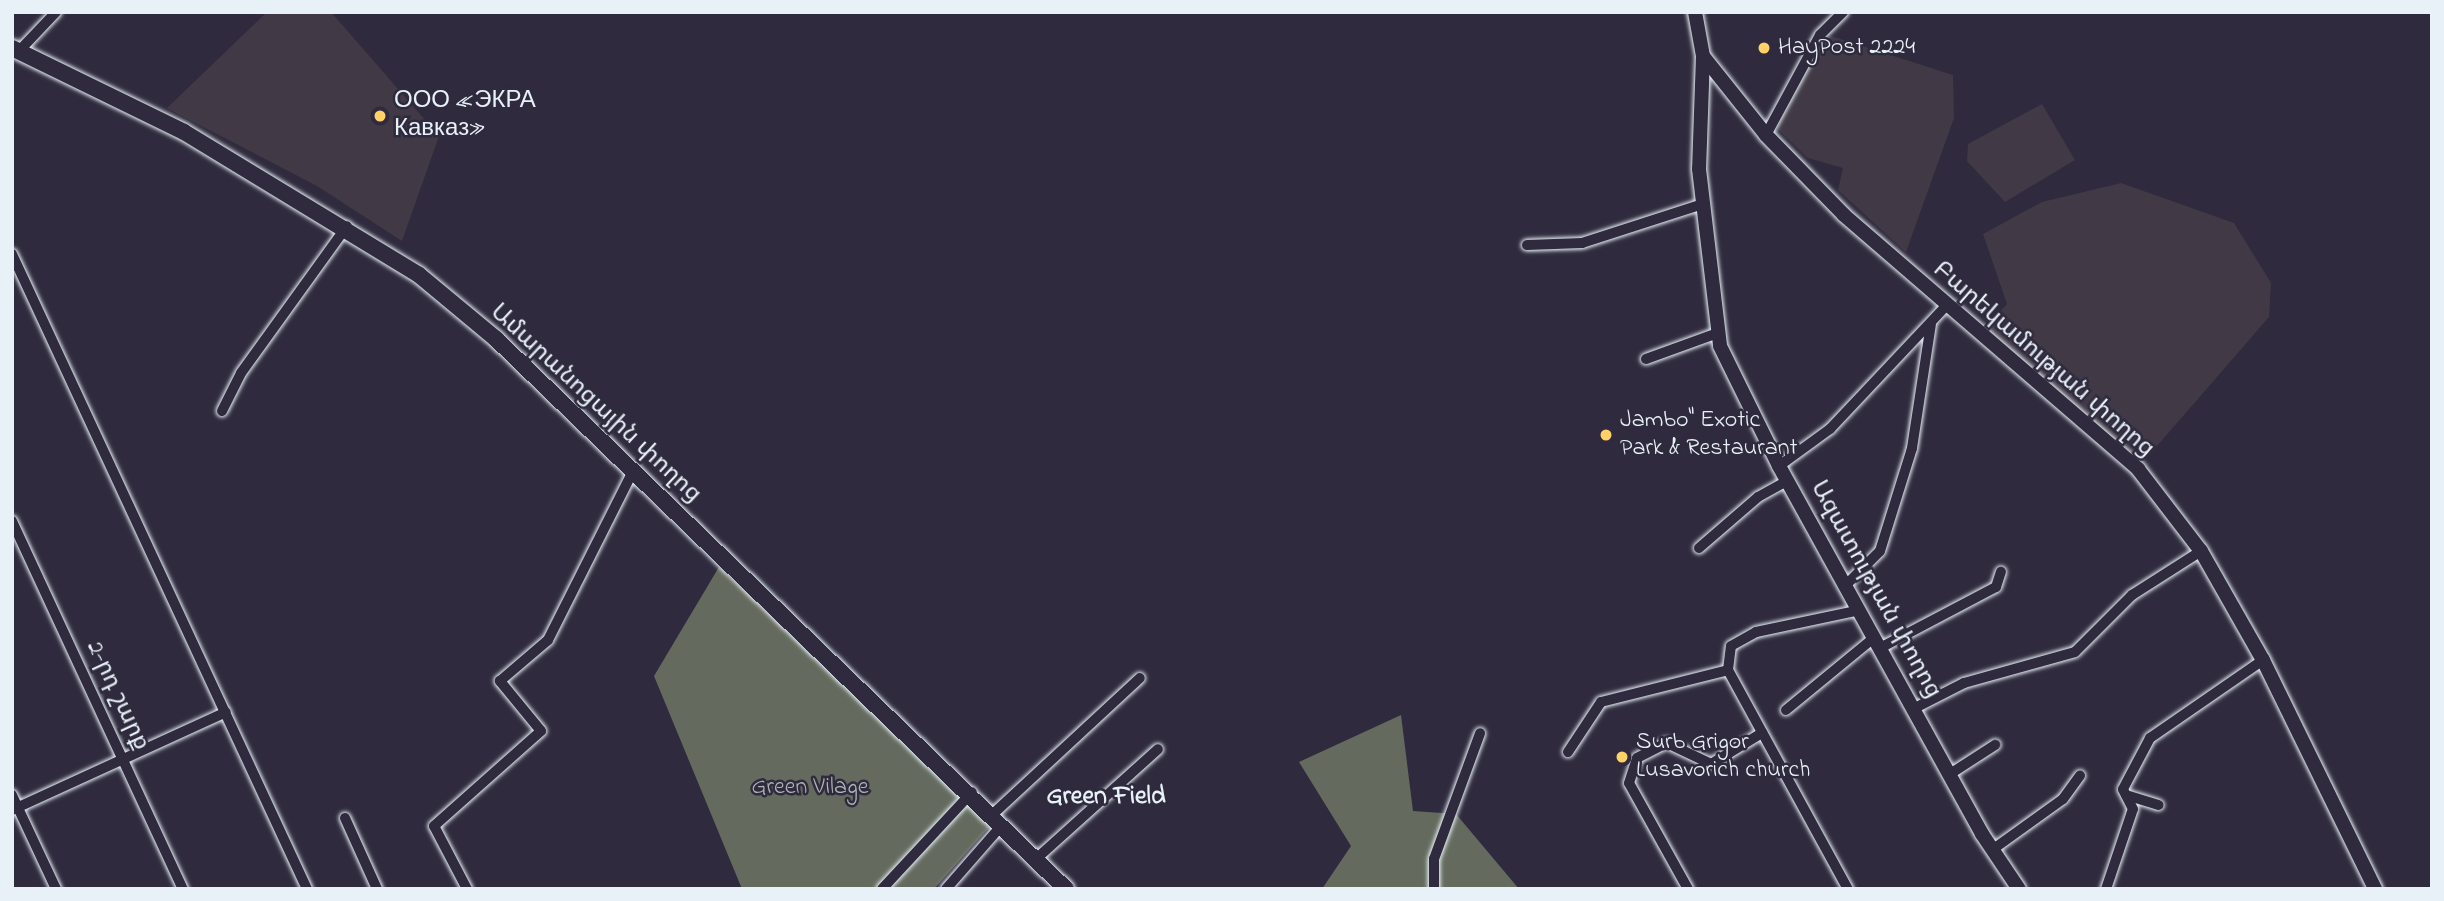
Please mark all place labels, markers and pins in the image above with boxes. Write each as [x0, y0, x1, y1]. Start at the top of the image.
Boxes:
place label: HayPost 2224 [1778, 34, 1915, 62]
marker: HayPost 2224 [1756, 40, 1772, 56]
place label: ООО «ЭКРА Кавказ» [394, 88, 536, 144]
marker: ООО «ЭКРА Кавказ» [372, 108, 388, 124]
place label: Jambo" Exotic Park & Restaurant [1620, 407, 1798, 463]
marker: Jambo" Exotic Park & Restaurant [1598, 427, 1614, 443]
place label: Surb Grigor Lusavorich church [1636, 729, 1810, 785]
marker: Surb Grigor Lusavorich church [1614, 749, 1630, 765]

